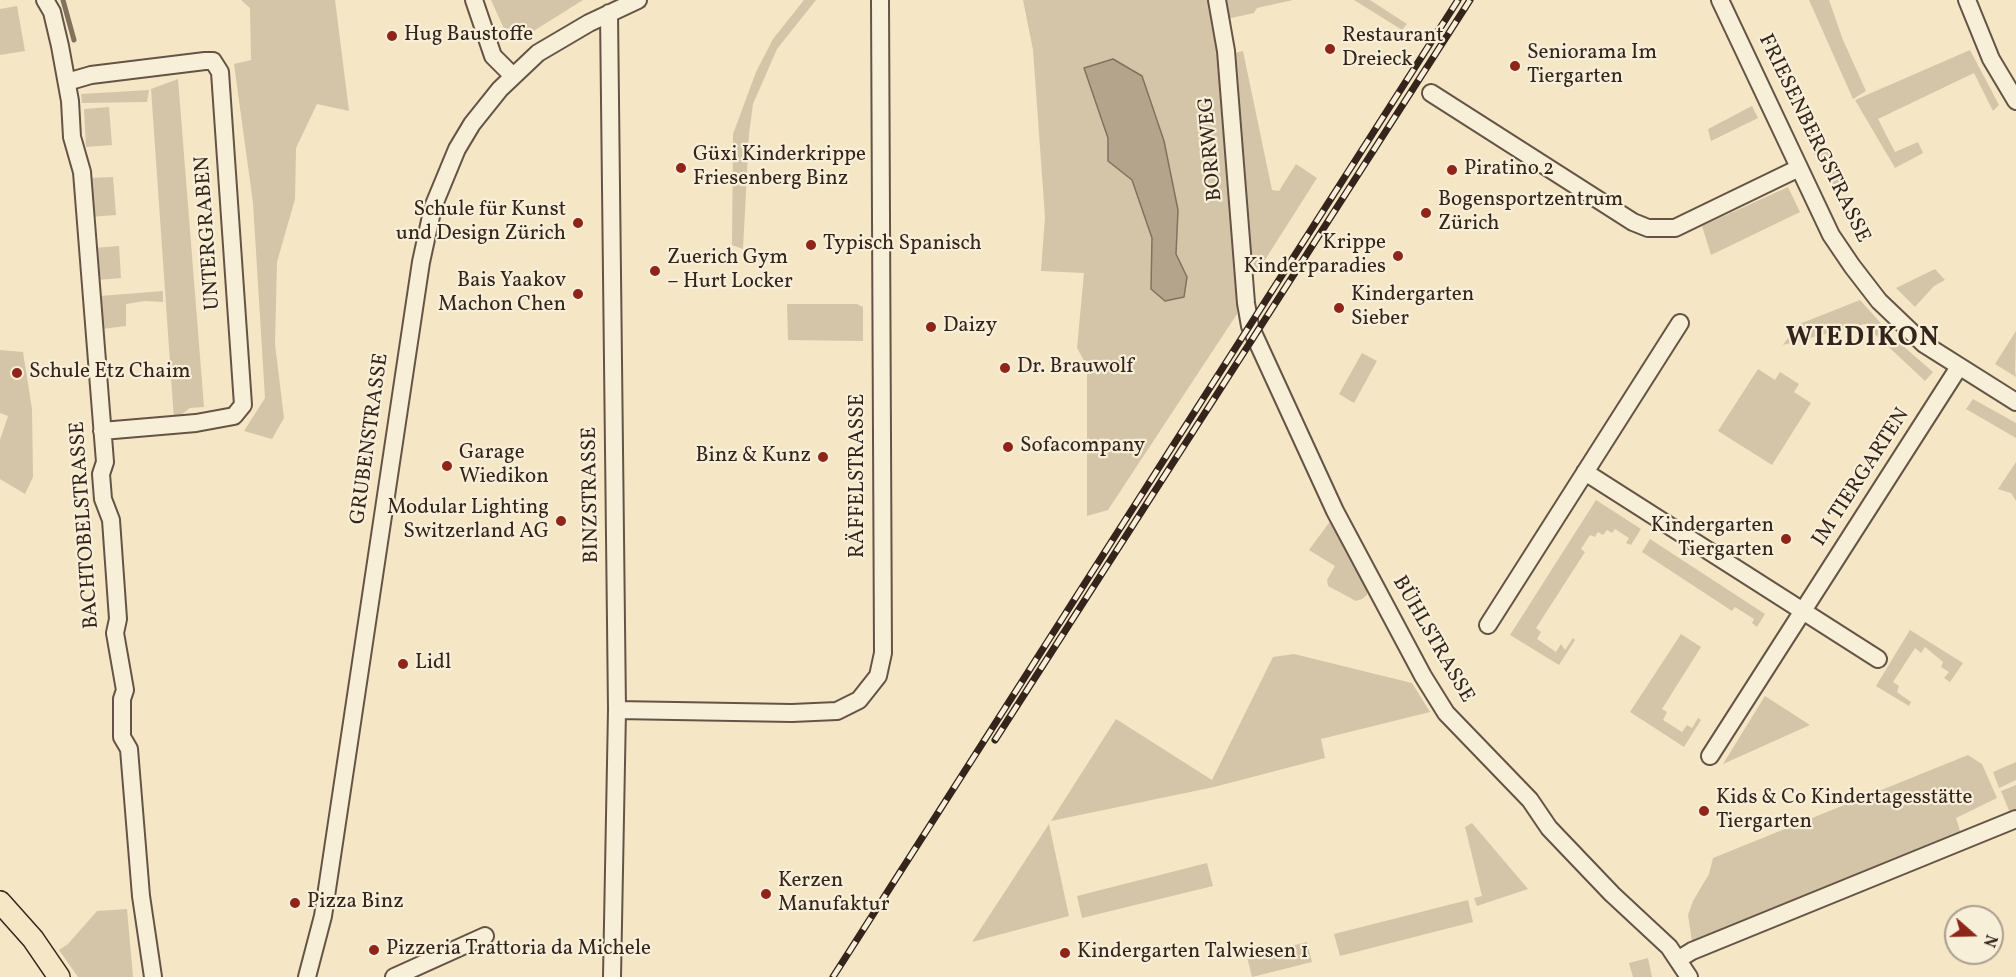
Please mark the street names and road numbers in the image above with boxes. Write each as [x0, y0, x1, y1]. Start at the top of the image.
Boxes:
street label: FRIESENBERGSTRASSE [1752, 31, 1874, 247]
street label: BORRWEG [1195, 96, 1229, 202]
street label: UNTERGRABEN [191, 155, 227, 311]
street label: GRUBENSTRASSE [347, 352, 395, 526]
street label: RÄFFELSTRASSE [846, 394, 872, 558]
street label: IM TIERGARTEN [1808, 404, 1916, 552]
street label: BACHTOBELSTRASSE [66, 420, 106, 630]
street label: BINZSTRASSE [578, 426, 606, 564]
street label: BÜHLSTRASSE [1386, 572, 1478, 708]

